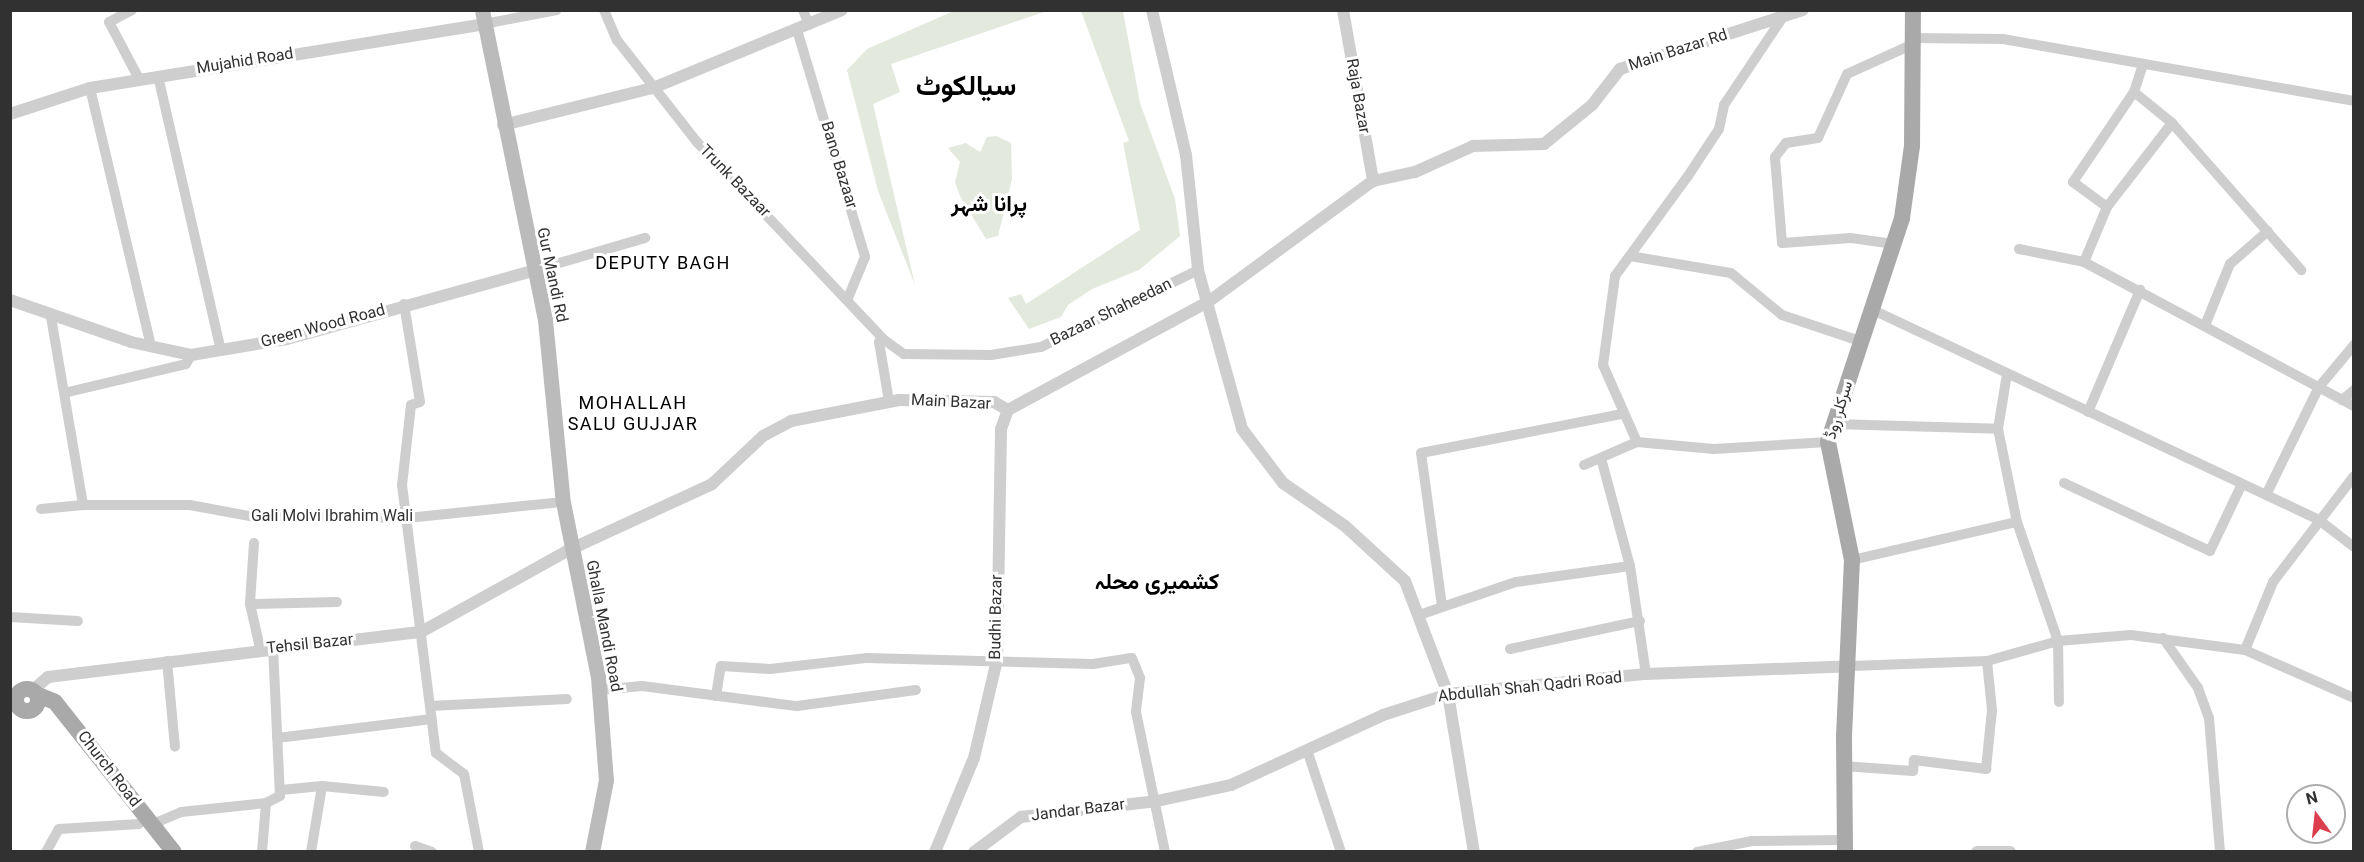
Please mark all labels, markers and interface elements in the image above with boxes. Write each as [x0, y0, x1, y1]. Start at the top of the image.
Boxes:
street label: Main Bazar Rd [1626, 25, 1730, 75]
street label: Mujahid Road [195, 44, 295, 78]
street label: Raja Bazar [1342, 57, 1374, 135]
district label: سیالکوٹ [916, 69, 1016, 103]
street label: Bano Bazaar [817, 119, 861, 211]
street label: Trunk Bazaar [696, 141, 774, 221]
district label: پرانا شہر [951, 191, 1027, 217]
street label: Gur Mandi Rd [533, 226, 571, 324]
district label: DEPUTY BAGH [595, 252, 731, 274]
street label: Bazaar Shaheedan [1047, 274, 1175, 350]
street label: Green Wood Road [259, 300, 387, 352]
street label: سرکلر روڈ [1821, 379, 1857, 441]
street label: Main Bazar [911, 390, 991, 414]
district label: MOHALLAH SALU GUJJAR [568, 393, 698, 436]
street label: Gali Molvi Ibrahim Wali [251, 506, 413, 526]
street label: Ghalla Mandi Road [582, 558, 626, 694]
district label: کشمیری محلہ [1095, 569, 1219, 595]
street label: Budhi Bazar [986, 574, 1006, 660]
street label: Tehsil Bazar [266, 630, 354, 658]
street label: Abdullah Shah Qadri Road [1437, 668, 1623, 706]
street label: Church Road [73, 727, 145, 811]
north arrow [2286, 784, 2346, 844]
text: N [2304, 787, 2320, 809]
street label: Jandar Bazar [1030, 795, 1126, 825]

